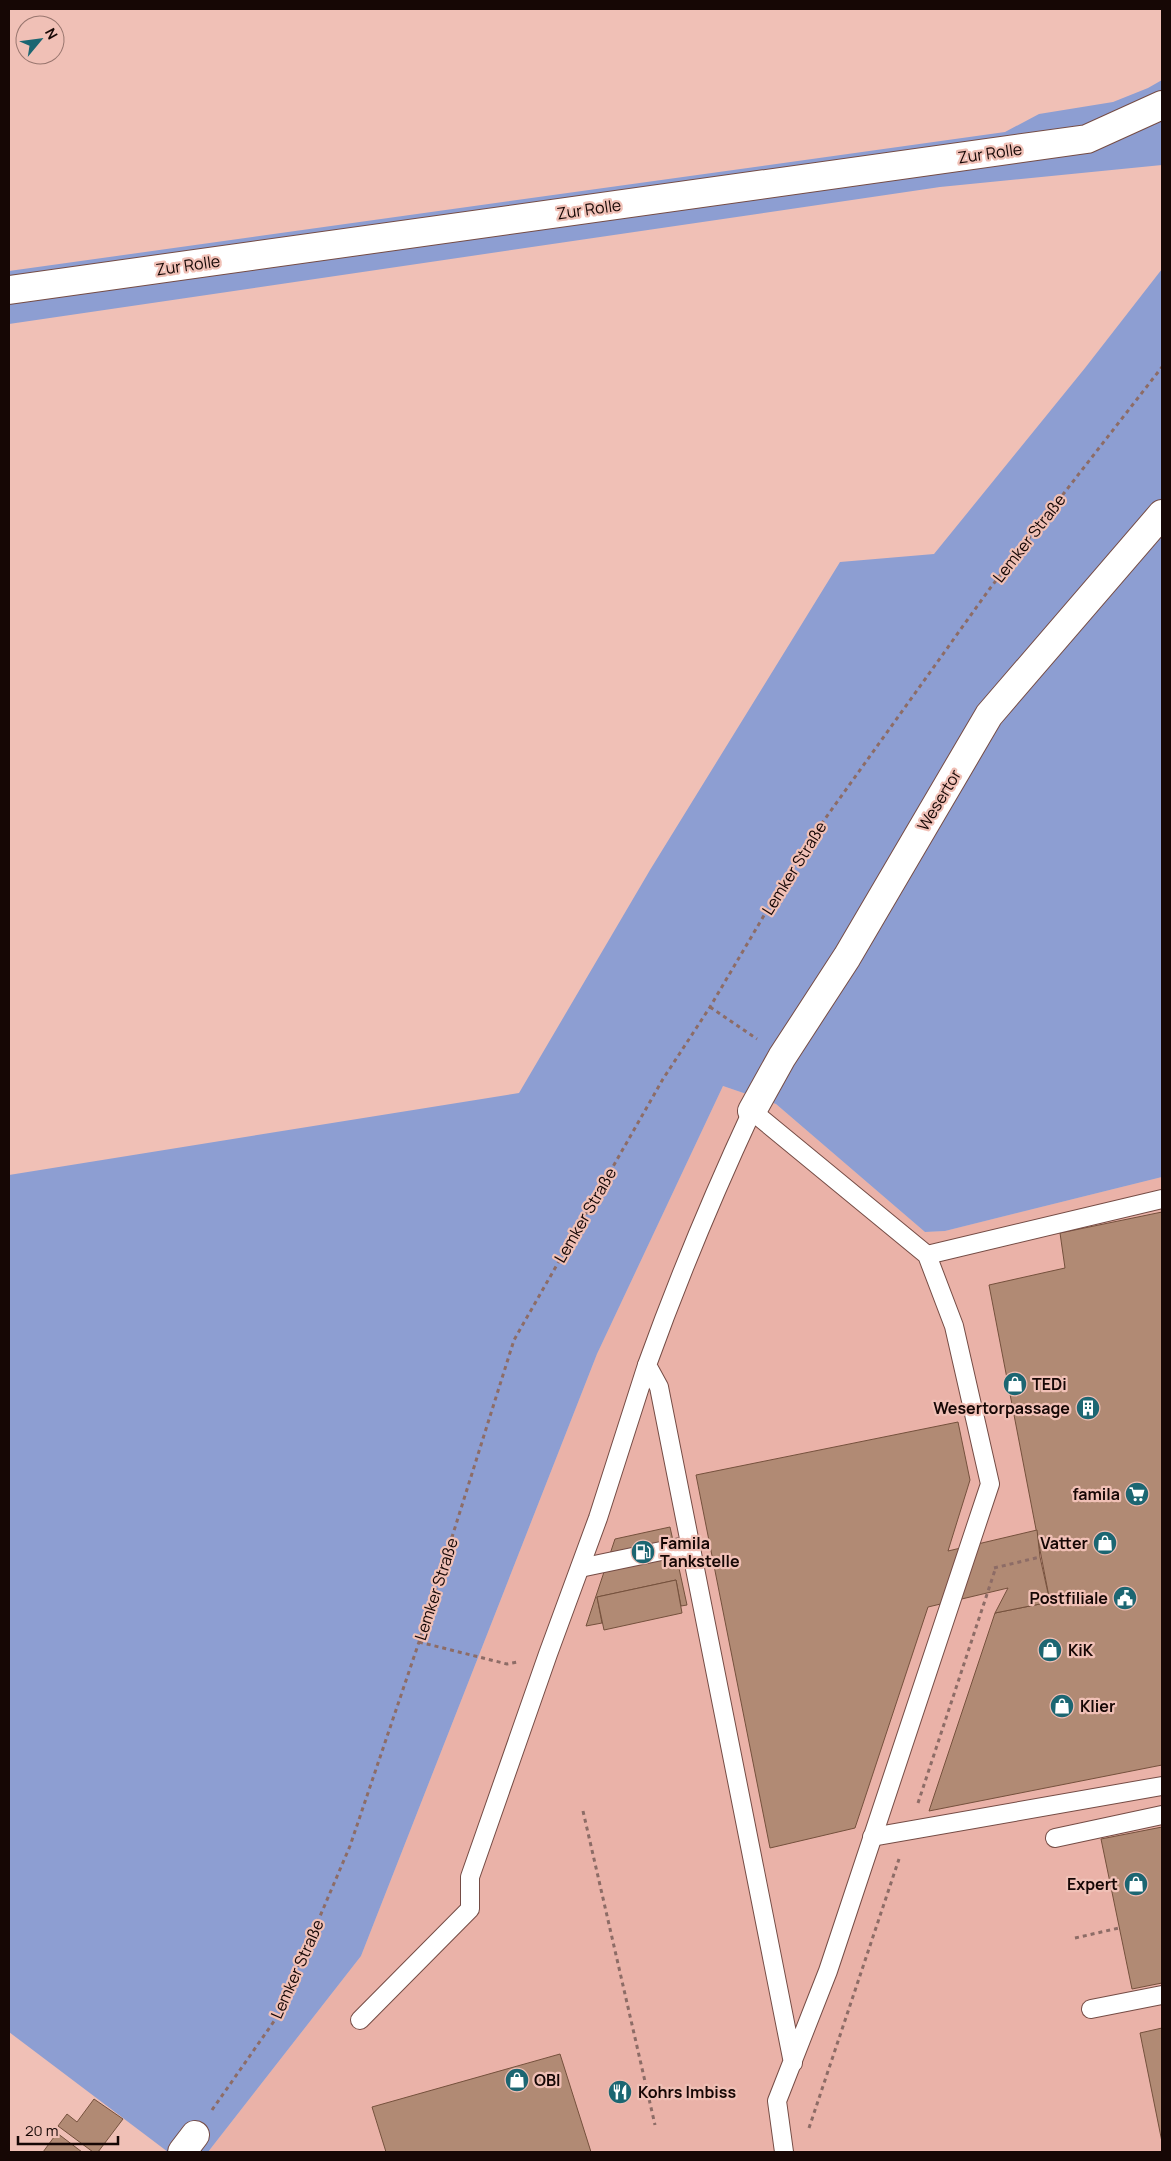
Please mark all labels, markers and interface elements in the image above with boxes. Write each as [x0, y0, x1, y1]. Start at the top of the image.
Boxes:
north arrow [15, 15, 65, 65]
text: N [41, 24, 63, 42]
street label: Zur Rolle [956, 138, 1024, 168]
street label: Zur Rolle [555, 194, 623, 224]
street label: Zur Rolle [154, 250, 222, 280]
street label: Lemker Straße [988, 489, 1070, 587]
street label: Wesertor [912, 765, 966, 835]
street label: Lemker Straße [756, 817, 832, 919]
street label: Lemker Straße [549, 1163, 621, 1267]
shop icon: TEDi [1002, 1371, 1028, 1397]
place label: TEDi [1032, 1373, 1067, 1395]
building icon: Wesertorpassage [1075, 1395, 1101, 1421]
place label: Wesertorpassage [933, 1397, 1070, 1419]
supermarket icon: famila [1124, 1481, 1150, 1507]
place label: famila [1072, 1483, 1120, 1505]
shop icon: Vatter [1092, 1530, 1118, 1556]
place label: Famila Tankstelle [660, 1532, 740, 1572]
place label: Vatter [1040, 1532, 1088, 1554]
street label: Lemker Straße [409, 1535, 463, 1643]
fuel station icon: Famila Tankstelle [630, 1539, 656, 1565]
public building icon: Postfiliale [1112, 1585, 1138, 1611]
place label: Postfiliale [1030, 1587, 1108, 1609]
shop icon: KiK [1037, 1637, 1063, 1663]
place label: KiK [1068, 1639, 1094, 1661]
shop icon: Klier [1049, 1693, 1075, 1719]
place label: Klier [1080, 1695, 1115, 1717]
shop icon: Expert [1123, 1871, 1149, 1897]
place label: Expert [1067, 1873, 1118, 1895]
street label: Lemker Straße [265, 1916, 329, 2022]
shop icon: OBI [504, 2067, 530, 2093]
place label: OBI [534, 2069, 561, 2091]
restaurant icon: Kohrs Imbiss [607, 2079, 633, 2105]
place label: Kohrs Imbiss [638, 2081, 736, 2103]
scale bar [18, 2114, 118, 2146]
text: 20 m [25, 2120, 58, 2141]

